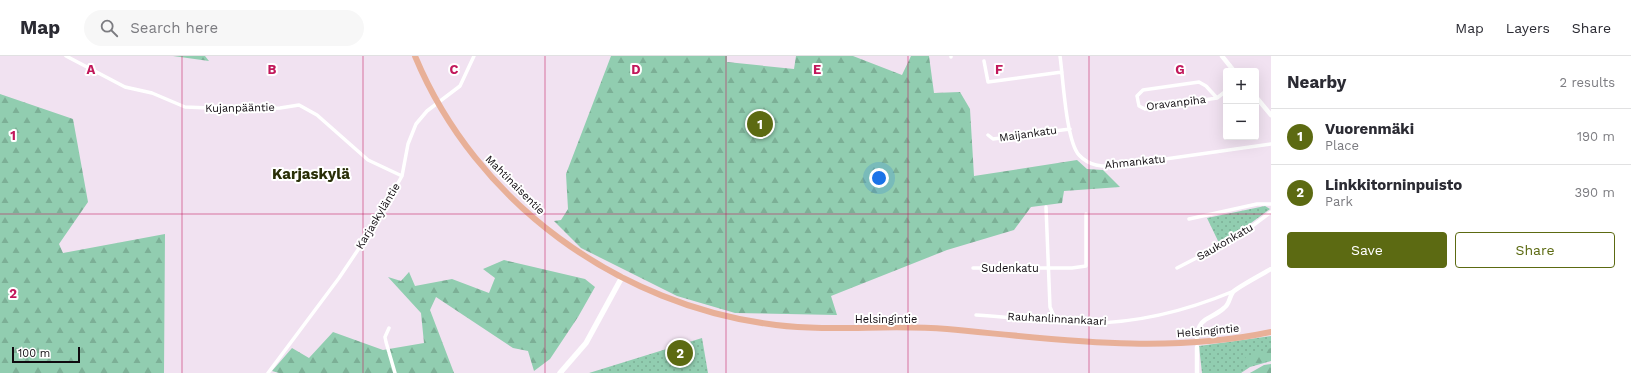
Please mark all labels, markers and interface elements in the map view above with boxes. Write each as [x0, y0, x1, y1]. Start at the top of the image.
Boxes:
search box [84, 10, 364, 46]
text: Map [20, 16, 60, 39]
icon: search [98, 17, 120, 39]
text: Search here [130, 19, 218, 37]
text: Map [1455, 20, 1484, 36]
text: Layers [1506, 20, 1550, 36]
text: Share [1572, 20, 1611, 36]
text: A [87, 62, 96, 77]
text: B [268, 62, 277, 77]
text: C [450, 62, 459, 77]
text: D [631, 62, 641, 77]
text: E [813, 62, 821, 77]
text: F [995, 62, 1003, 77]
text: G [1175, 62, 1185, 77]
map controls [1223, 68, 1259, 140]
button: + [1223, 68, 1259, 104]
text: Nearby [1287, 72, 1346, 92]
text: 2 results [1560, 75, 1615, 90]
street label: Oravanpiha [1145, 93, 1207, 113]
street label: Kujanpääntie [205, 101, 275, 115]
button: − [1223, 104, 1259, 140]
pin: 1 [747, 109, 773, 139]
text: Vuorenmäki [1325, 120, 1414, 138]
street label: Maijankatu [998, 124, 1058, 144]
text: 1 [10, 128, 16, 143]
text: 1 [1297, 129, 1303, 144]
text: 190 m [1577, 129, 1615, 144]
text: Place [1325, 138, 1359, 153]
street label: Ahmankatu [1104, 152, 1166, 172]
street label: Mahtinaisentie [483, 153, 547, 217]
district label: Karjaskylä [272, 165, 350, 183]
your location [869, 168, 889, 188]
text: Linkkitorninpuisto [1325, 176, 1462, 194]
street label: Karjaskyläntie [353, 181, 403, 251]
text: 2 [1296, 185, 1304, 200]
text: 390 m [1574, 185, 1615, 200]
text: Park [1325, 194, 1353, 209]
street label: Saukonkatu [1194, 221, 1256, 263]
button: Save [1287, 232, 1447, 268]
button: Share [1455, 232, 1615, 268]
street label: Sudenkatu [981, 262, 1039, 275]
text: 2 [9, 286, 17, 301]
street label: Rauhanlinnankaari [1007, 310, 1107, 328]
street label: Helsingintie [855, 313, 917, 326]
street label: Helsingintie [1176, 322, 1240, 340]
pin: 2 [667, 338, 693, 368]
scale bar [12, 345, 80, 364]
text: 100 m [18, 347, 50, 360]

